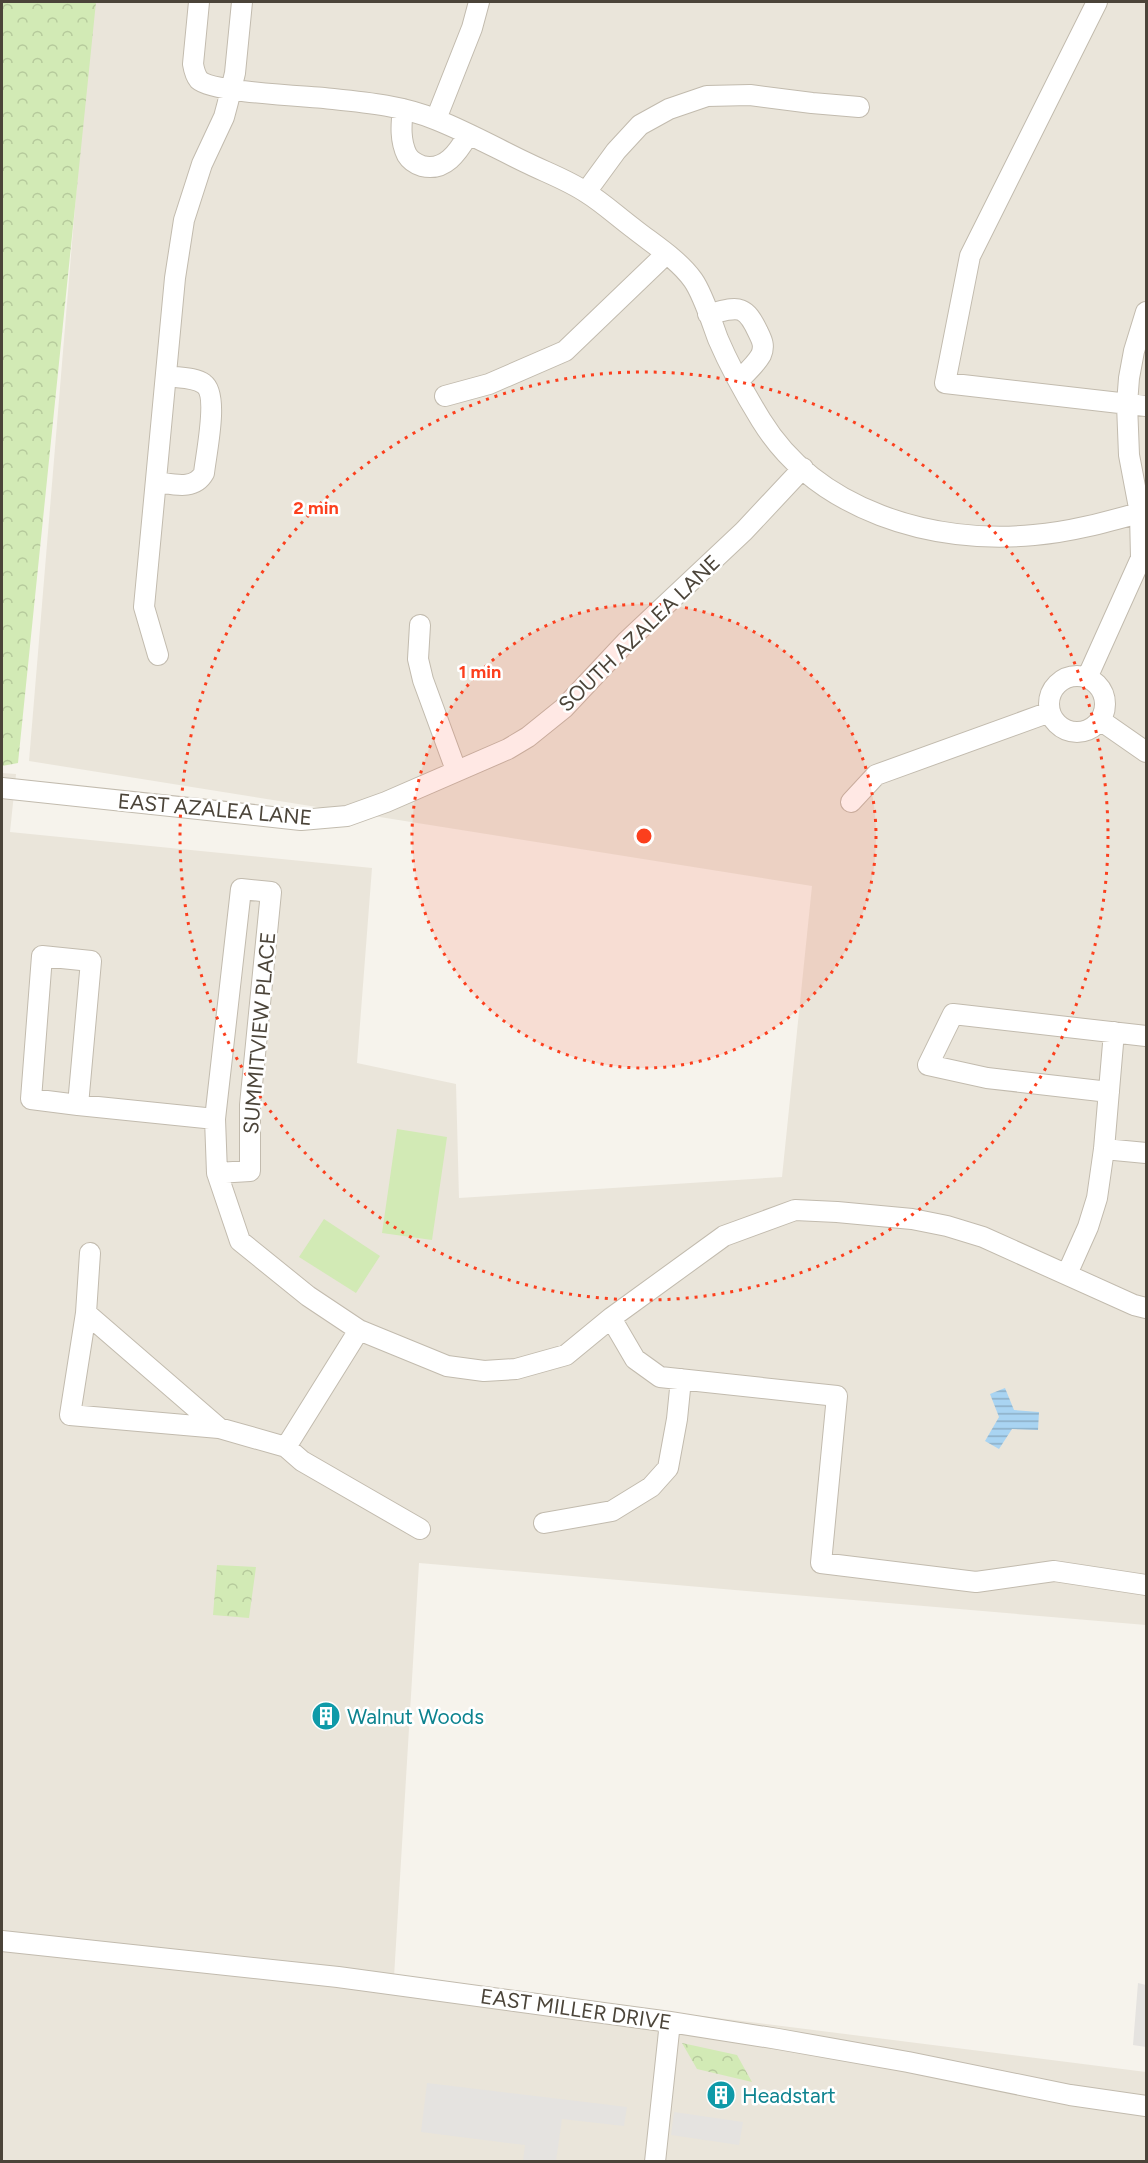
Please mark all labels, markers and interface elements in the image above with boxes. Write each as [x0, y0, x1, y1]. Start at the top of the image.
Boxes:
text: 2 min [293, 497, 339, 519]
street label: SOUTH AZALEA LANE [553, 549, 725, 717]
text: 1 min [459, 661, 501, 683]
street label: EAST AZALEA LANE [117, 788, 313, 830]
centre of rings [634, 826, 654, 846]
street label: SUMMITVIEW PLACE [238, 931, 280, 1135]
building icon: Walnut Woods [310, 1700, 342, 1732]
place label: Walnut Woods [347, 1704, 484, 1729]
street label: EAST MILLER DRIVE [479, 1983, 673, 2035]
building icon: Headstart [705, 2079, 737, 2111]
place label: Headstart [742, 2083, 836, 2108]

